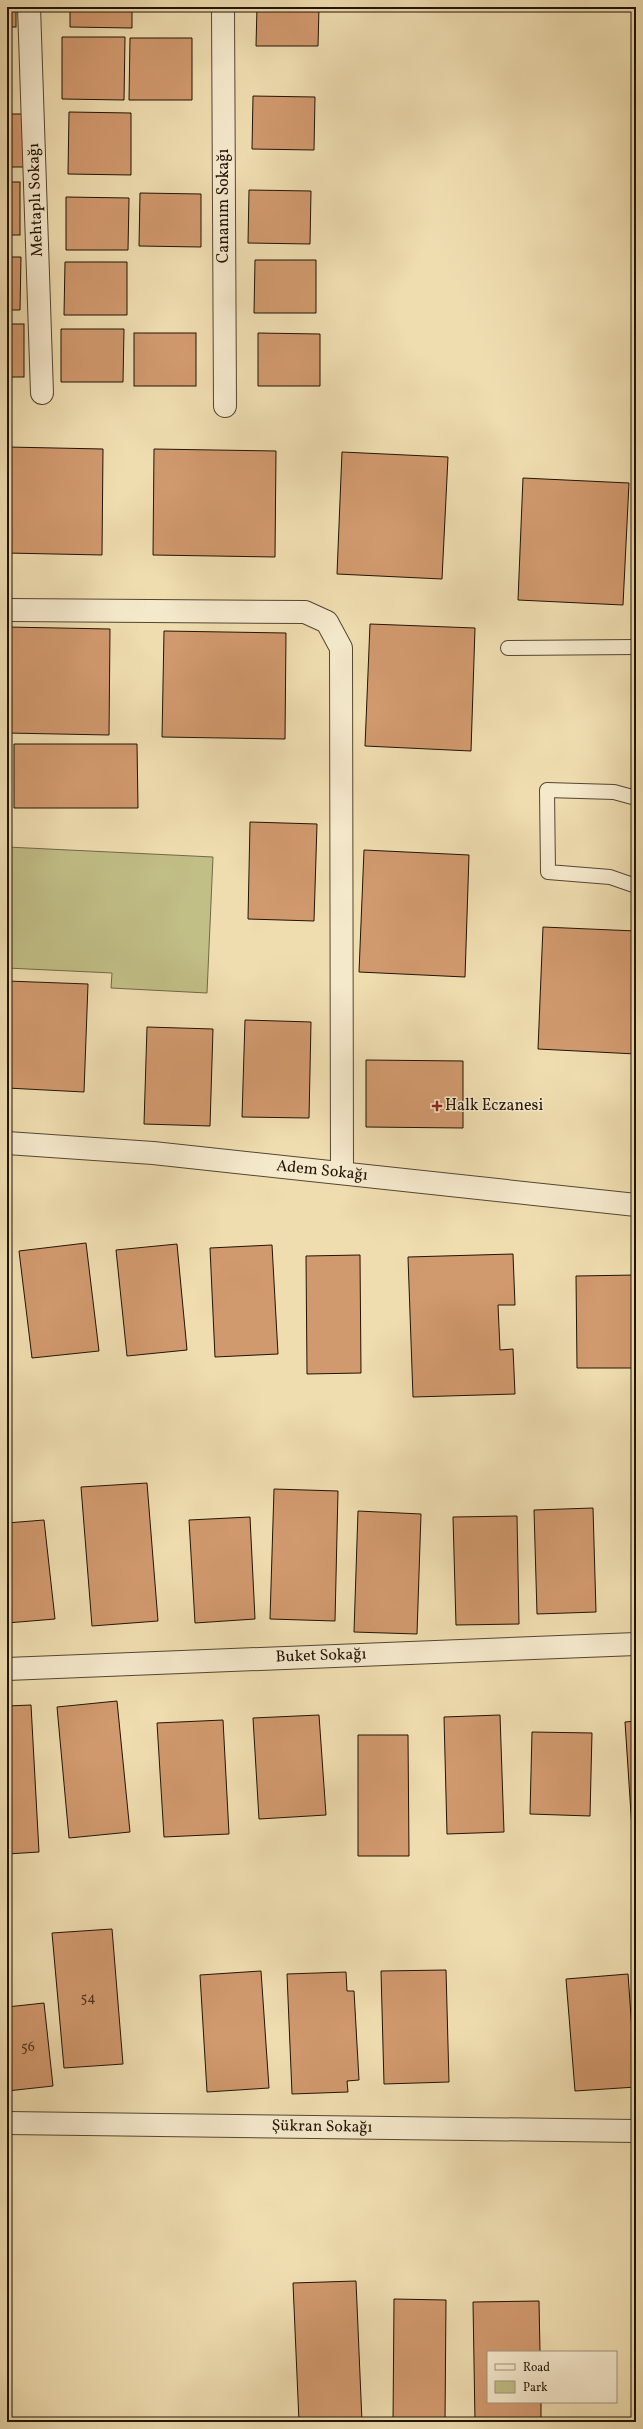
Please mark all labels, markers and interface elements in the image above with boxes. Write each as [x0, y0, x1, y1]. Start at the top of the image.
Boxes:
street label: Mehtaplı Sokağı [23, 142, 49, 257]
street label: Cananım Sokağı [213, 149, 235, 263]
place label: Halk Eczanesi [445, 1095, 543, 1117]
marker: Halk Eczanesi [432, 1101, 442, 1111]
street label: Adem Sokağı [275, 1155, 369, 1187]
street label: Buket Sokağı [275, 1643, 367, 1669]
house number: 54 [80, 1989, 96, 2008]
house number: 56 [21, 2038, 35, 2057]
street label: Şükran Sokağı [271, 2115, 373, 2139]
legend [487, 2351, 617, 2403]
text: Road [523, 2360, 550, 2376]
text: Park [523, 2380, 548, 2396]

